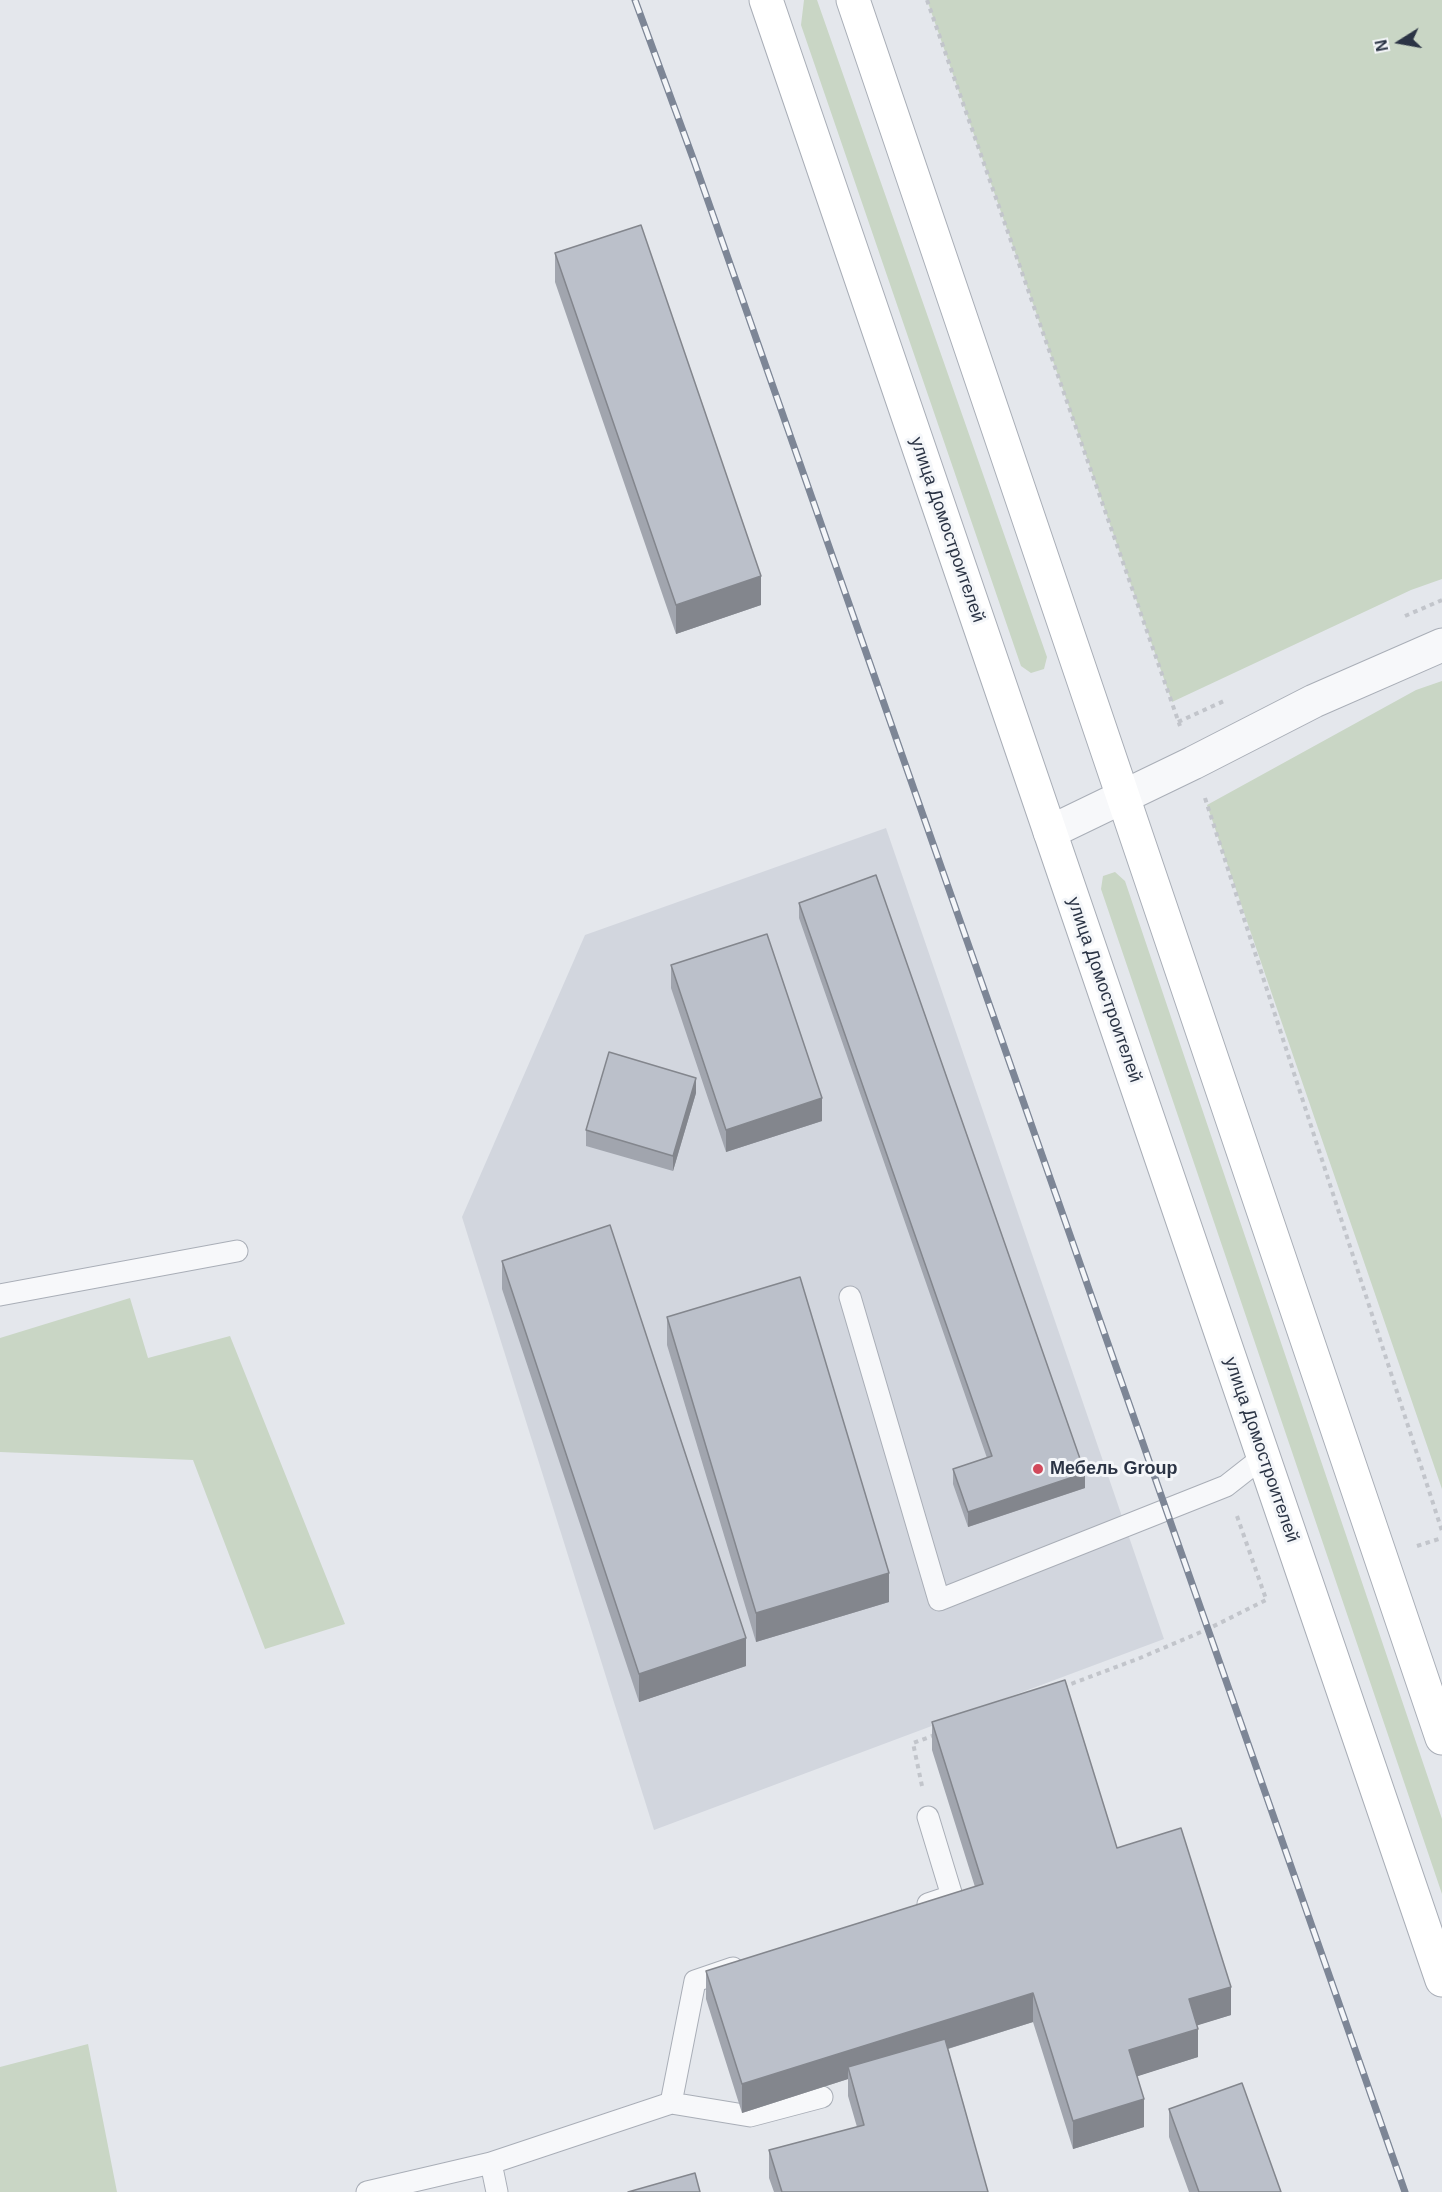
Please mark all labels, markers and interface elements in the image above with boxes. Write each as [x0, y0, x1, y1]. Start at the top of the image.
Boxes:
north arrow [1370, 12, 1430, 72]
text: N [1372, 38, 1391, 53]
street label: улица Домостроителей [905, 434, 989, 626]
street label: улица Домостроителей [1062, 894, 1146, 1086]
street label: улица Домостроителей [1219, 1354, 1303, 1546]
place label: Мебель Group [1050, 1458, 1177, 1480]
marker: Мебель Group [1031, 1462, 1045, 1476]

